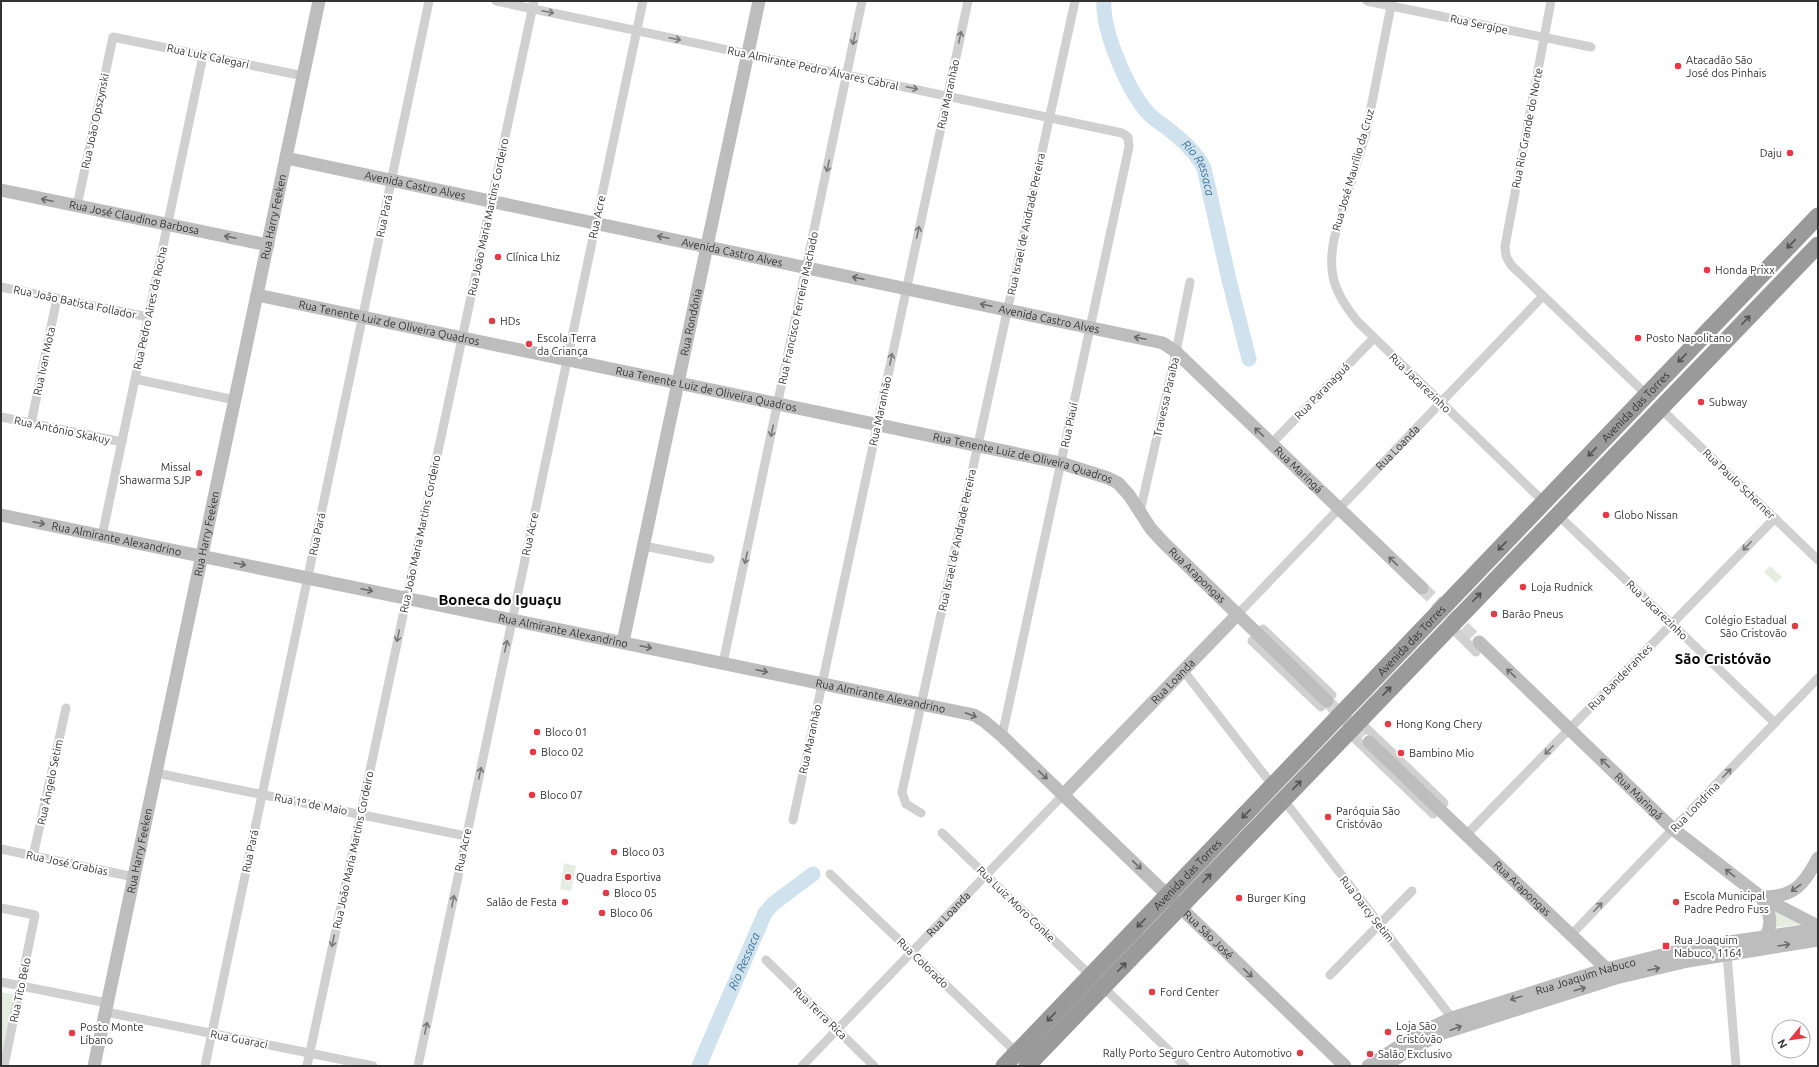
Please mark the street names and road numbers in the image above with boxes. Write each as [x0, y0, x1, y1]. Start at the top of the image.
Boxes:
street label: Rua Sergipe [1449, 12, 1509, 36]
street label: Rua Luiz Calegari [166, 41, 250, 71]
street label: Rua Almirante Pedro Álvares Cabral [726, 43, 900, 92]
street label: Rua Maranhão [935, 58, 961, 130]
street label: Rua Rio Grande do Norte [1509, 67, 1545, 189]
street label: Rua João Opszynski [79, 72, 111, 170]
street label: Rua José Maurílio da Cruz [1330, 108, 1376, 232]
street label: Rua João Maria Martins Cordeiro [465, 137, 511, 297]
street label: Rua Israel de Andrade Pereira [1005, 152, 1047, 296]
street label: Avenida Castro Alves [364, 169, 467, 202]
street label: Rua Harry Feeken [259, 173, 288, 260]
street label: Rua Pará [374, 194, 394, 238]
street label: Rua Acre [587, 194, 607, 240]
street label: Rua José Claudino Barbosa [68, 198, 200, 237]
street label: Rua Francisco Ferreira Machado [776, 230, 820, 386]
street label: Avenida Castro Alves [681, 236, 784, 269]
street label: Rua Pedro Aires da Rocha [131, 245, 169, 371]
street label: Rua João Batista Follador [12, 283, 138, 321]
street label: Rua Rondônia [678, 287, 704, 357]
street label: Rua Tenente Luiz de Oliveira Quadros [298, 298, 481, 347]
street label: Avenida Castro Alves [998, 302, 1101, 336]
street label: Rua Ivan Mota [31, 326, 57, 396]
street label: Rua Jacarezinho [1387, 351, 1453, 415]
street label: Travessa Paraíba [1151, 356, 1181, 438]
street label: Rua Paranaguá [1292, 360, 1352, 422]
street label: Rua Tenente Luiz de Oliveira Quadros [615, 364, 798, 414]
street label: Avenida das Torres [1599, 369, 1672, 444]
street label: Rua Maranhão [867, 375, 893, 447]
street label: Rua Piauí [1058, 401, 1080, 448]
street label: Rua Antônio Skakuy [13, 414, 112, 446]
street label: Rua Loanda [1373, 423, 1422, 472]
street label: Rua Tenente Luiz de Oliveira Quadros [932, 430, 1115, 486]
street label: Rua Maringá [1272, 444, 1325, 495]
street label: Rua Paulo Scherner [1700, 447, 1778, 522]
street label: Rua João Maria Martins Cordeiro [397, 454, 443, 614]
street label: Rua Israel de Andrade Pereira [936, 468, 978, 612]
street label: Rua Harry Feeken [192, 490, 221, 577]
street label: Rua Acre [520, 511, 540, 557]
street label: Rua Pará [307, 512, 327, 556]
street label: Rua Almirante Alexandrino [51, 520, 183, 558]
street label: Rua Arapongas [1166, 545, 1228, 605]
street label: Rua Jacarezinho [1624, 578, 1690, 642]
street label: Avenida das Torres [1375, 603, 1448, 678]
street label: Rua Almirante Alexandrino [497, 611, 629, 650]
street label: Rua Bandeirantes [1586, 642, 1655, 712]
street label: Rua Loanda [1149, 657, 1197, 706]
street label: Rua Almirante Alexandrino [815, 677, 947, 715]
street label: Rua Maranhão [797, 703, 823, 775]
street label: Rua Ângelo Setim [34, 738, 65, 826]
street label: Rua João Maria Martins Cordeiro [330, 770, 376, 930]
street label: Rua Maringá [1612, 770, 1665, 822]
street label: Rua Londrina [1668, 780, 1722, 834]
street label: Rua 1º de Maio [273, 791, 349, 817]
street label: Rua Harry Feeken [125, 807, 154, 894]
street label: Rua Acre [453, 827, 473, 873]
street label: Rua Pará [240, 829, 260, 873]
street label: Avenida das Torres [1151, 837, 1224, 912]
street label: Rua José Grabias [25, 848, 109, 878]
street label: Rua Arapongas [1491, 858, 1553, 919]
street label: Rua Luiz Moro Conke [975, 864, 1057, 944]
street label: Rua Darcy Setim [1338, 874, 1396, 944]
street label: Rua Loanda [924, 889, 973, 939]
street label: Rua São José [1181, 908, 1236, 961]
street label: Rua Colorado [895, 936, 951, 990]
street label: Rua Tito Belo [7, 956, 33, 1024]
street label: Rua Joaquim Nabuco [1534, 956, 1637, 997]
street label: Rua Terra Rica [791, 984, 849, 1042]
street label: Rua Guaraci [209, 1028, 269, 1050]

